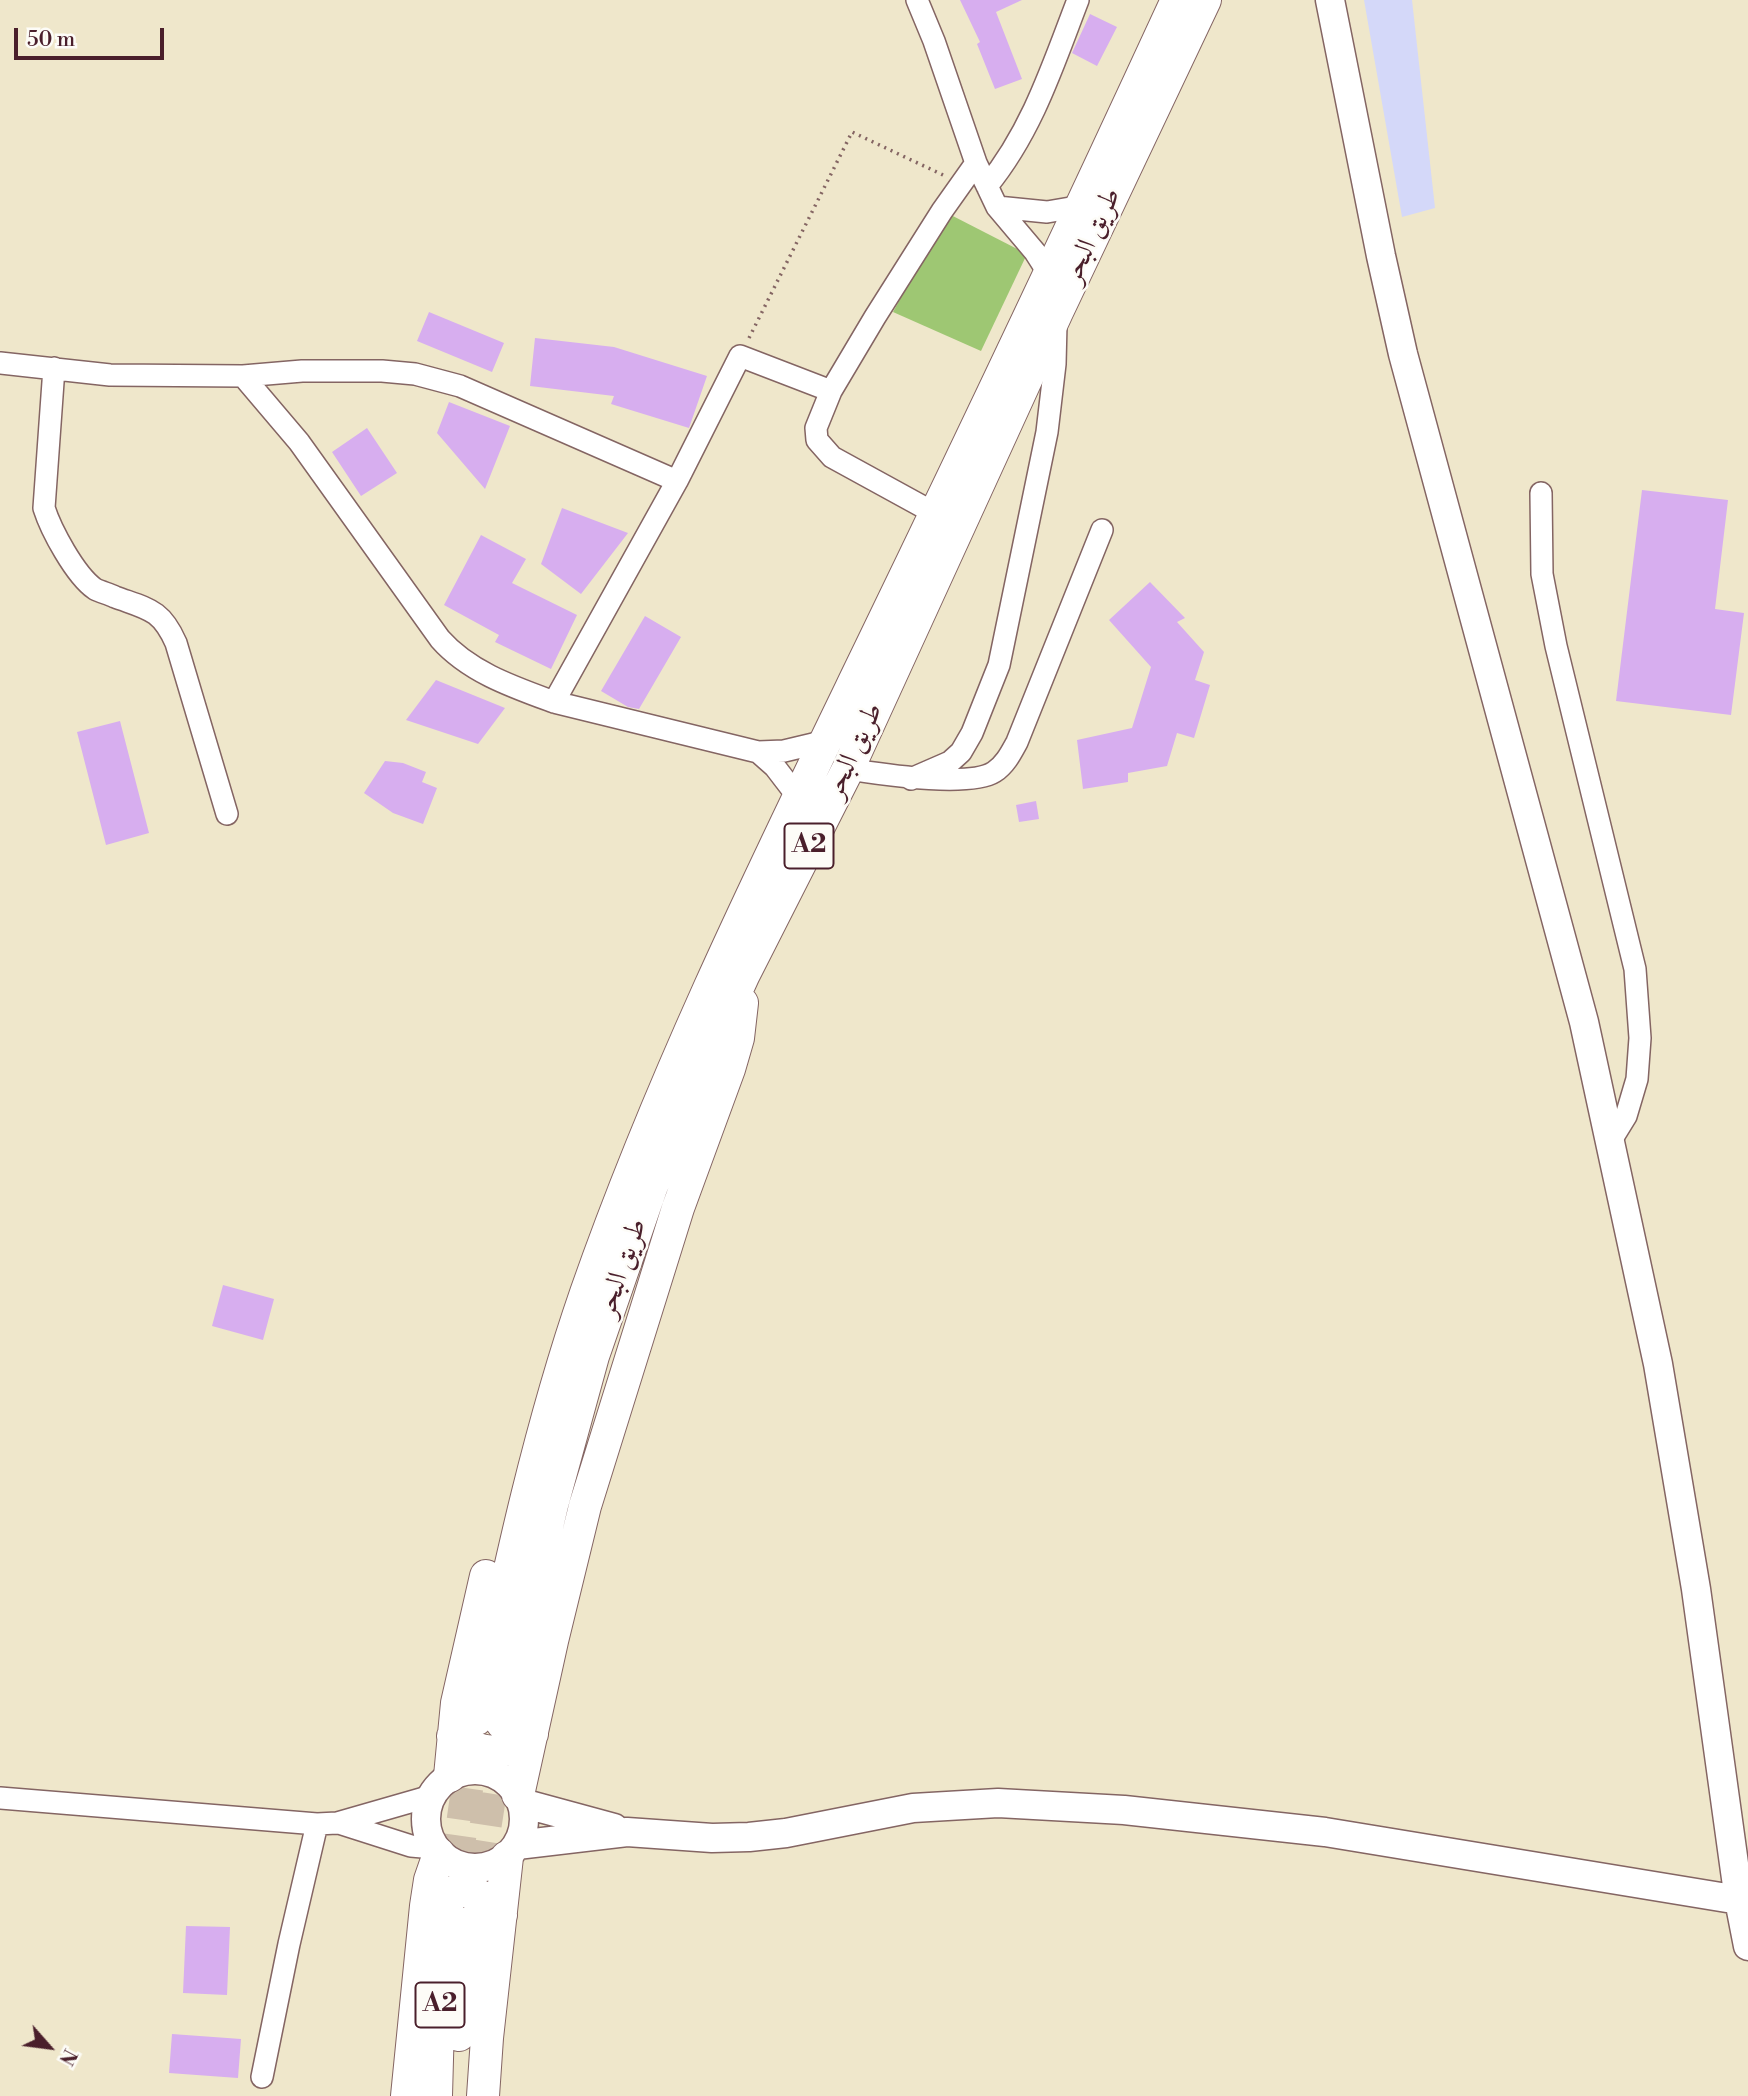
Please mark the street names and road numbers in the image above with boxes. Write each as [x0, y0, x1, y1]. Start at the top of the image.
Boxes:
street label: طريق البحر [1056, 183, 1130, 289]
street label: طريق البحر [818, 698, 892, 804]
road number: A2 [784, 824, 834, 868]
street label: طريق البحر [591, 1215, 655, 1321]
road number: A2 [416, 1982, 464, 2028]

